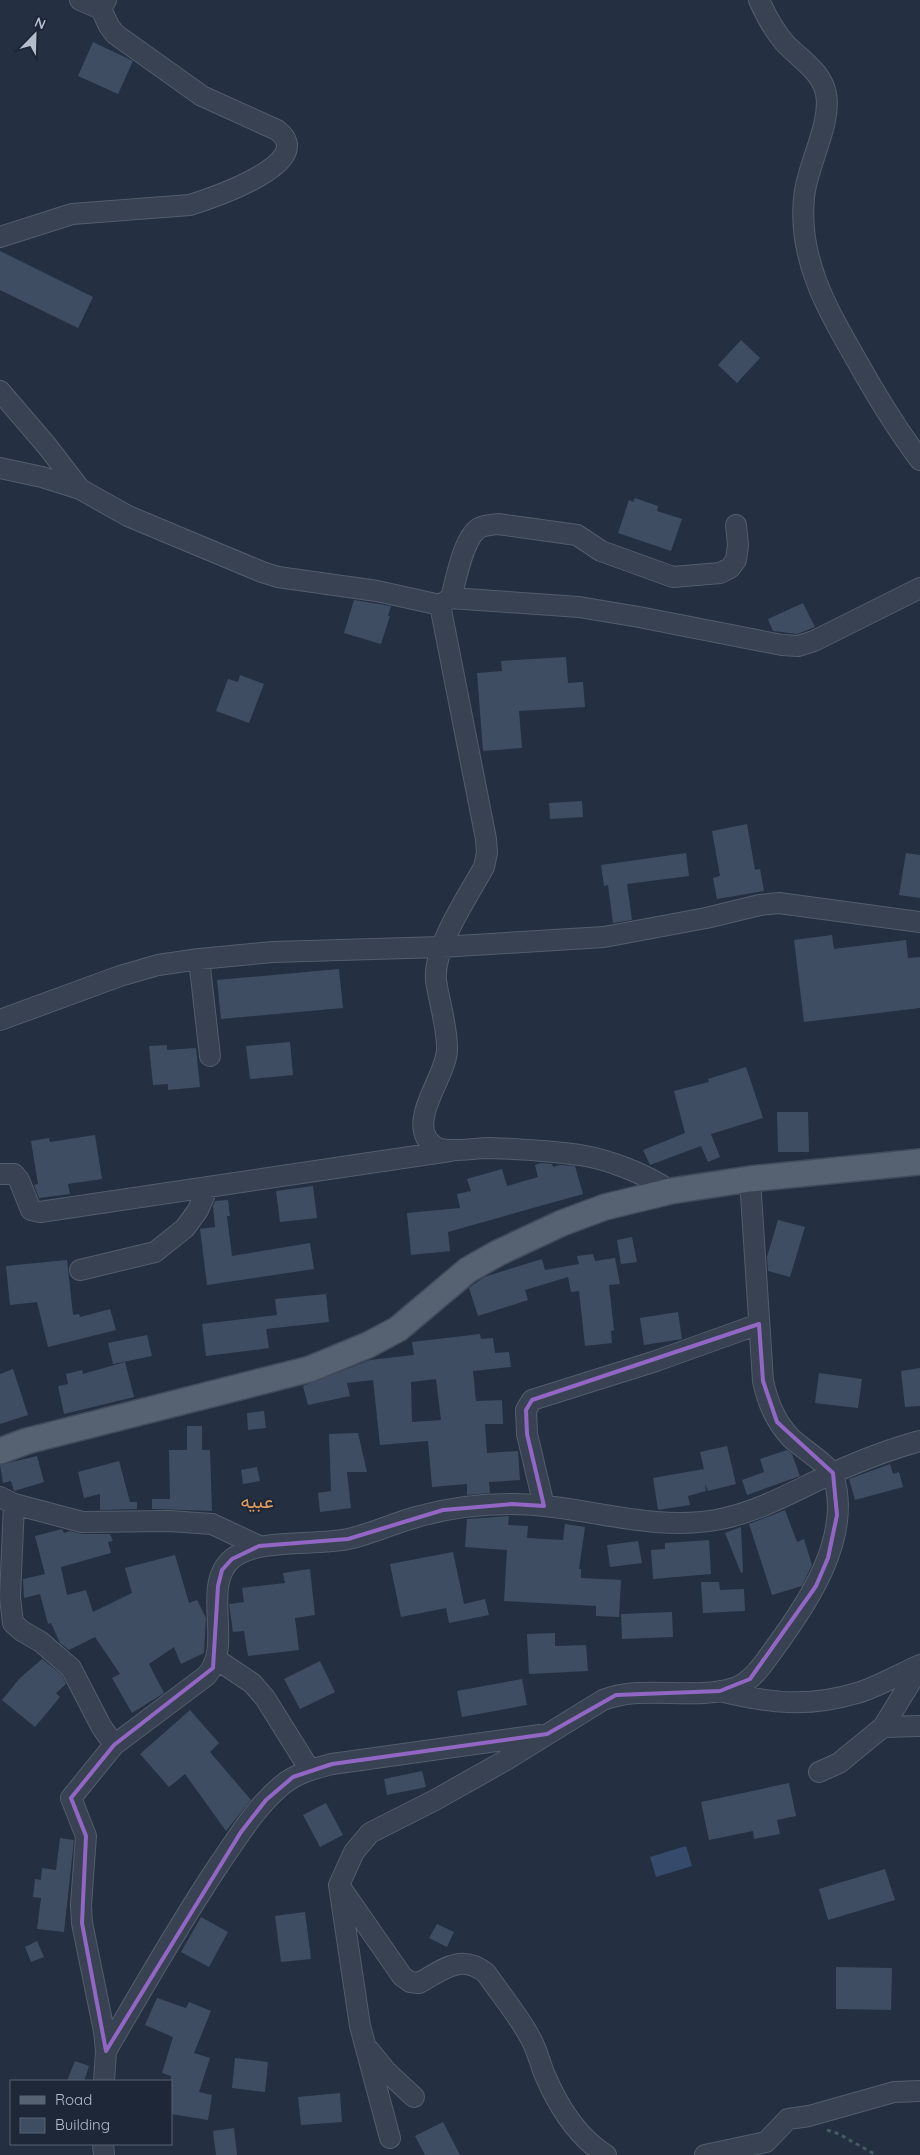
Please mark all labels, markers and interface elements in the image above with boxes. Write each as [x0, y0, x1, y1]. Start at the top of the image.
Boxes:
north arrow [10, 10, 60, 60]
text: N [32, 13, 48, 33]
district label: عبيه [240, 1489, 274, 1513]
legend [10, 2080, 172, 2145]
text: Road [55, 2090, 92, 2109]
text: Building [55, 2115, 110, 2134]

